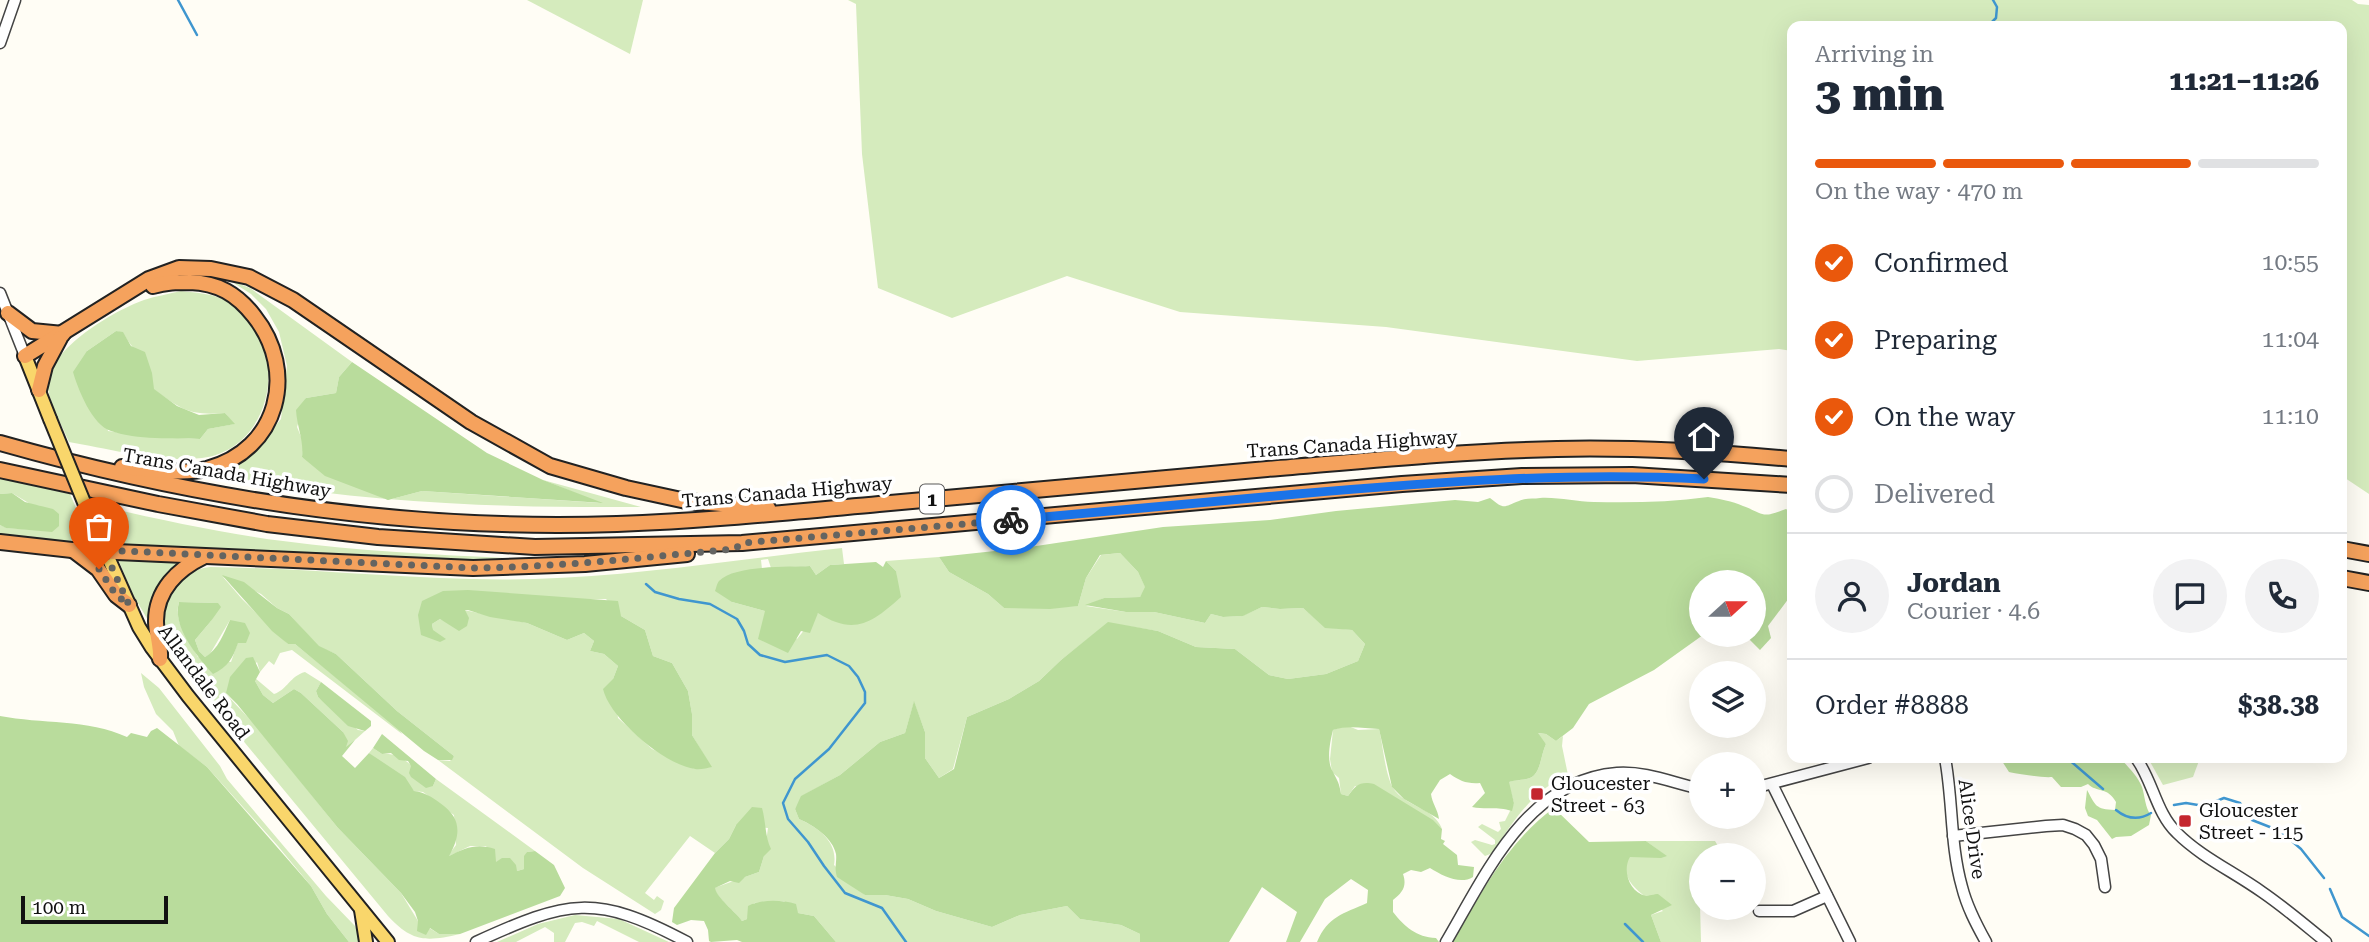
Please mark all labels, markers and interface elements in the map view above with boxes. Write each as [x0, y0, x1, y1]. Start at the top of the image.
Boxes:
text: Arriving in [1815, 41, 1934, 68]
text: 11:21–11:26 [2169, 66, 2319, 96]
text: 3 min [1815, 67, 1944, 121]
text: On the way · 470 m [1815, 178, 2023, 205]
icon: check [1815, 244, 1853, 282]
text: Confirmed [1874, 248, 2009, 278]
text: 10:55 [2262, 249, 2319, 276]
icon: check [1815, 321, 1853, 359]
text: Preparing [1874, 325, 1997, 355]
text: 11:04 [2262, 326, 2319, 353]
icon: check [1815, 398, 1853, 436]
text: On the way [1874, 402, 2015, 432]
text: 11:10 [2262, 403, 2319, 430]
pin [1674, 407, 1734, 479]
icon: home [1685, 418, 1723, 456]
street label: Trans Canada Highway [1246, 425, 1459, 463]
street label: Trans Canada Highway [121, 443, 334, 503]
street label: Trans Canada Highway [681, 471, 894, 513]
text: Delivered [1874, 479, 1995, 509]
road number: 1 [920, 485, 944, 514]
courier [976, 485, 1046, 555]
pin [69, 497, 129, 569]
icon: bike [992, 501, 1030, 539]
icon: bag [80, 508, 118, 546]
button: person [1815, 559, 1889, 633]
button: chat [2153, 559, 2227, 633]
button: phone [2245, 559, 2319, 633]
text: Jordan [1907, 568, 2001, 598]
north arrow [1689, 570, 1766, 648]
map controls [1689, 570, 1766, 920]
text: Courier · 4.6 [1907, 598, 2040, 625]
street label: Allandale Road [153, 620, 255, 744]
button: layers [1689, 661, 1766, 738]
text: Order #8888 [1815, 690, 1969, 720]
text: $38.38 [2238, 690, 2319, 720]
button: + [1689, 752, 1766, 829]
place label: Gloucester Street - 63 [1551, 772, 1650, 817]
street label: Alice Drive [1954, 777, 1990, 881]
marker: Gloucester Street - 63 [1529, 786, 1545, 802]
place label: Gloucester Street - 115 [2199, 799, 2303, 844]
marker: Gloucester Street - 115 [2177, 813, 2193, 829]
button: − [1689, 843, 1766, 920]
scale bar [21, 893, 168, 925]
text: 100 m [32, 896, 86, 919]

